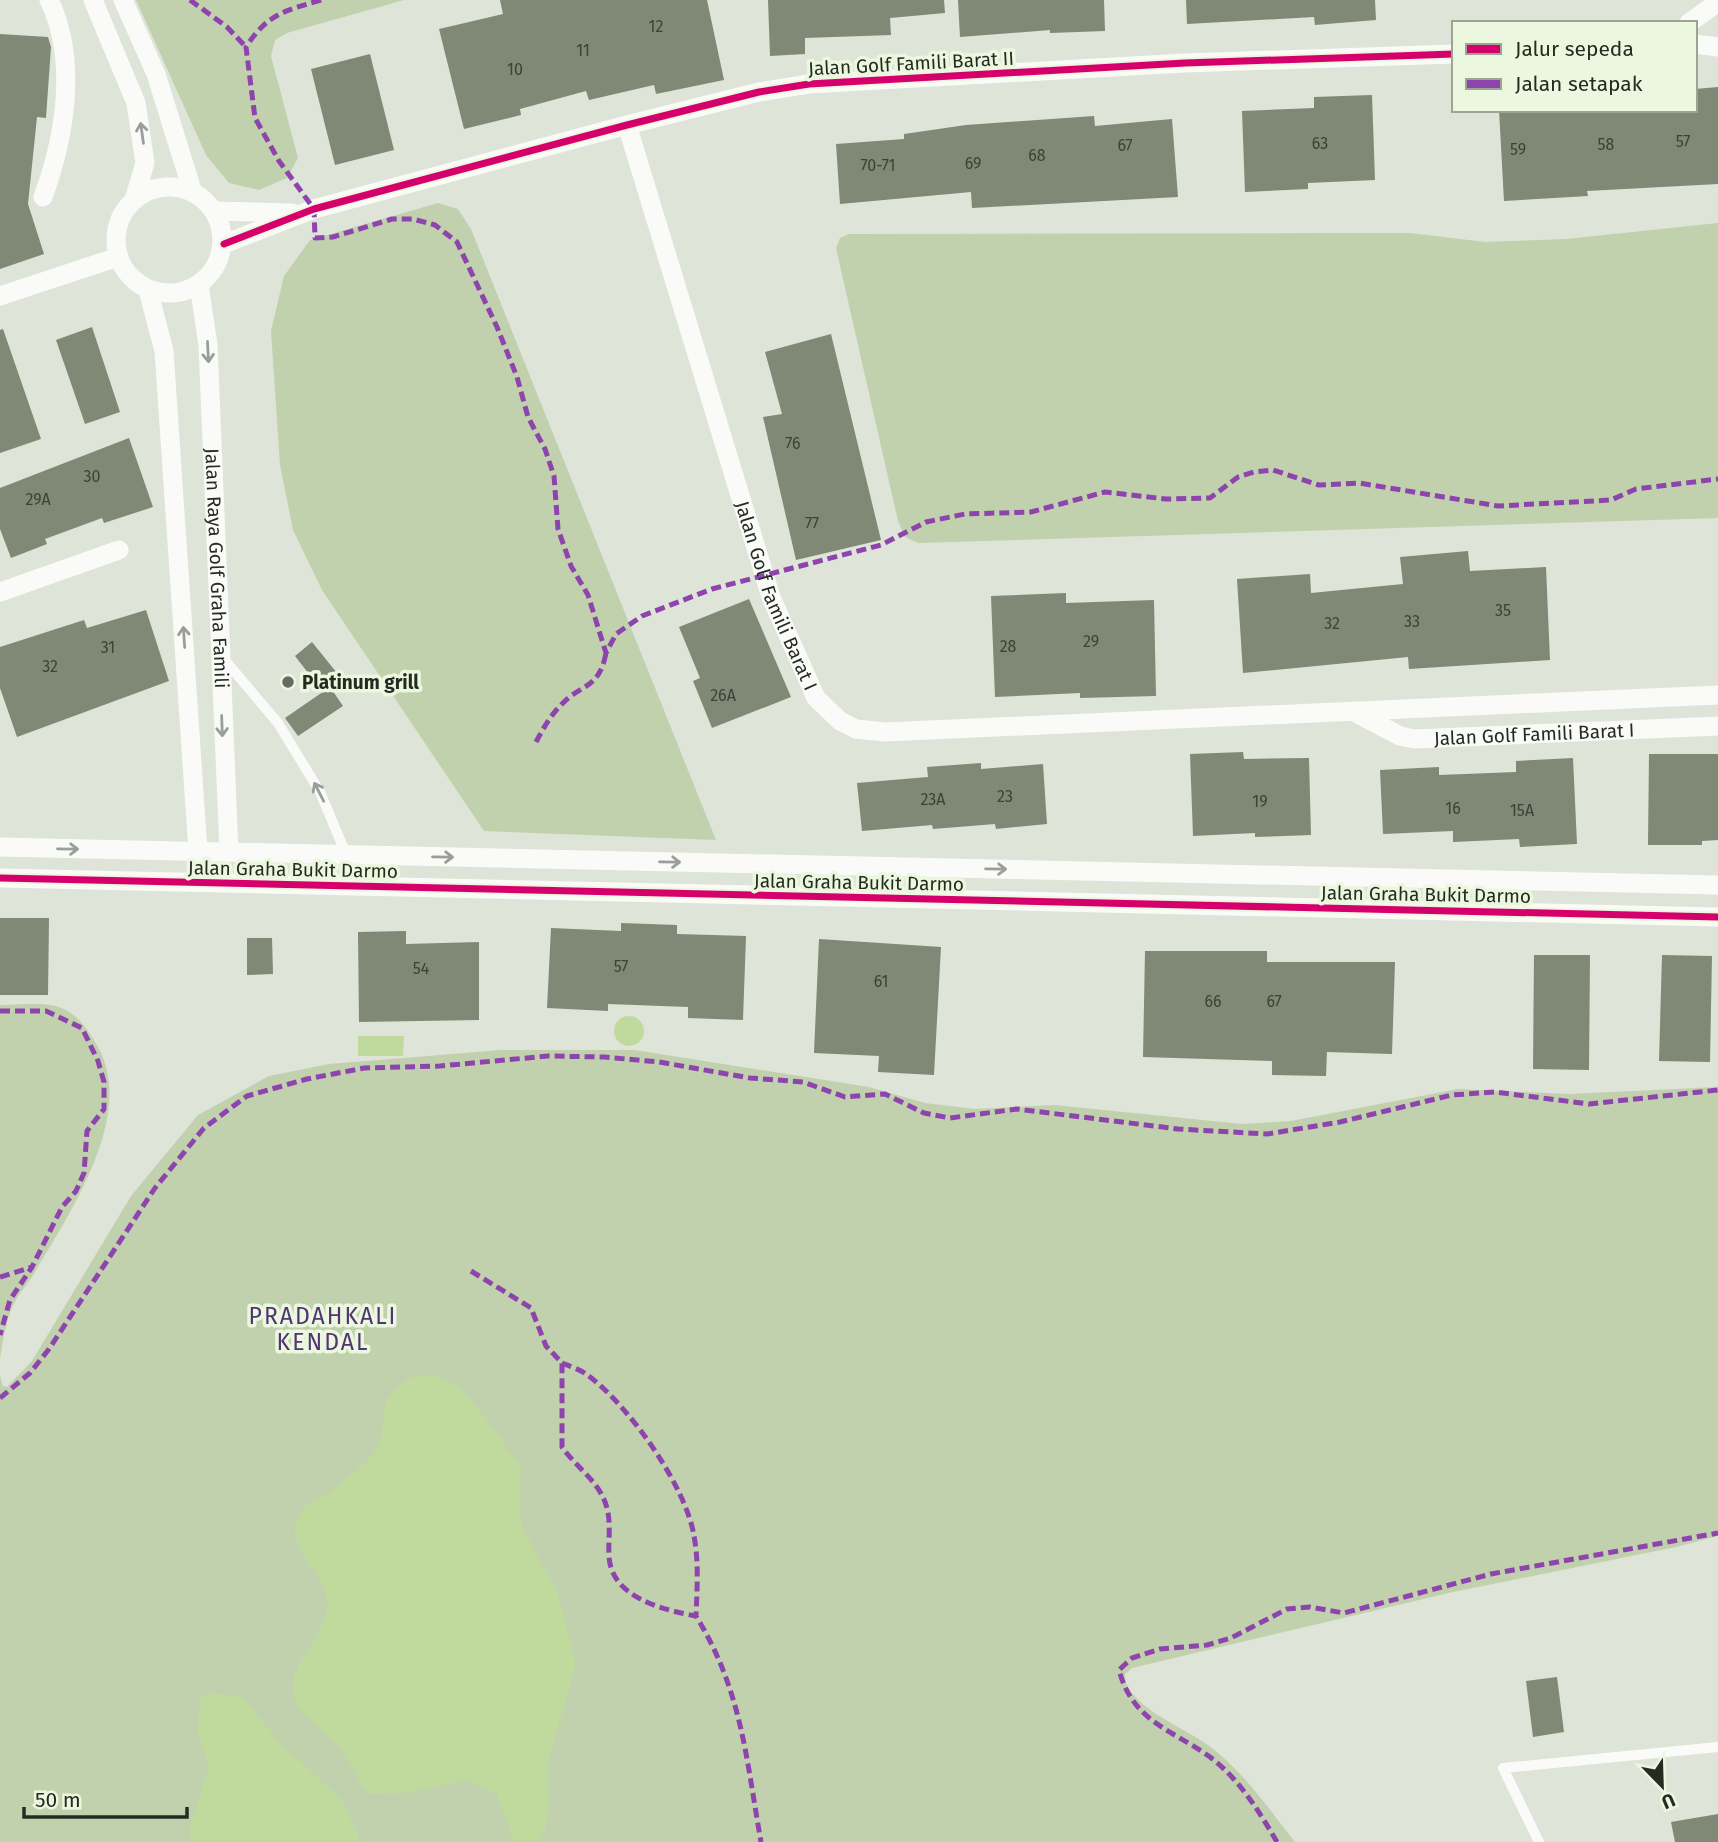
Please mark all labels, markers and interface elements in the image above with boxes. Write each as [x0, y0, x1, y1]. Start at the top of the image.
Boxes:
house number: 12 [649, 17, 663, 36]
legend [1452, 21, 1697, 112]
text: Jalur sepeda [1515, 36, 1634, 62]
house number: 11 [576, 41, 590, 60]
street label: Jalan Golf Famili Barat II [808, 47, 1015, 80]
house number: 10 [507, 60, 523, 79]
text: Jalan setapak [1515, 71, 1643, 97]
one-way arrow [135, 122, 148, 145]
house number: 57 [1676, 132, 1690, 151]
house number: 63 [1312, 134, 1328, 153]
house number: 58 [1598, 135, 1615, 154]
house number: 67 [1117, 136, 1133, 155]
house number: 59 [1510, 140, 1526, 159]
house number: 68 [1028, 146, 1046, 165]
house number: 69 [965, 154, 981, 173]
house number: 70-71 [860, 156, 896, 175]
one-way arrow [202, 340, 215, 363]
house number: 76 [785, 434, 801, 453]
street label: Jalan Raya Golf Graha Famili [200, 447, 233, 689]
house number: 30 [84, 467, 101, 486]
house number: 29A [25, 490, 51, 509]
street label: Jalan Golf Famili Barat I [730, 498, 822, 694]
house number: 77 [805, 514, 819, 533]
house number: 35 [1495, 601, 1511, 620]
house number: 33 [1404, 612, 1420, 631]
house number: 32 [1324, 614, 1340, 633]
one-way arrow [177, 626, 190, 648]
house number: 29 [1083, 632, 1099, 651]
house number: 28 [1000, 637, 1017, 656]
house number: 31 [101, 638, 115, 657]
house number: 32 [42, 657, 58, 676]
place label: Platinum grill [302, 671, 419, 694]
marker: Platinum grill [280, 674, 296, 690]
house number: 26A [710, 686, 737, 705]
one-way arrow [216, 715, 229, 738]
street label: Jalan Golf Famili Barat I [1433, 719, 1635, 750]
one-way arrow [312, 782, 326, 803]
house number: 23 [997, 787, 1013, 806]
house number: 23A [921, 790, 946, 809]
house number: 19 [1252, 792, 1268, 811]
house number: 16 [1445, 799, 1461, 818]
house number: 15A [1510, 801, 1535, 820]
one-way arrow [56, 842, 79, 855]
one-way arrow [431, 850, 454, 864]
one-way arrow [658, 855, 681, 869]
street label: Jalan Graha Bukit Darmo [188, 856, 398, 883]
one-way arrow [984, 862, 1007, 876]
street label: Jalan Graha Bukit Darmo [754, 869, 964, 896]
street label: Jalan Graha Bukit Darmo [1321, 881, 1531, 908]
house number: 57 [614, 957, 628, 976]
house number: 54 [413, 959, 430, 978]
house number: 61 [874, 972, 888, 991]
house number: 66 [1204, 992, 1222, 1011]
house number: 67 [1266, 992, 1282, 1011]
district label: PRADAHKALI KENDAL [249, 1302, 397, 1356]
north arrow [1627, 1751, 1697, 1821]
scale bar [24, 1776, 187, 1820]
text: 50 m [35, 1787, 81, 1813]
text: U [1658, 1788, 1679, 1814]

